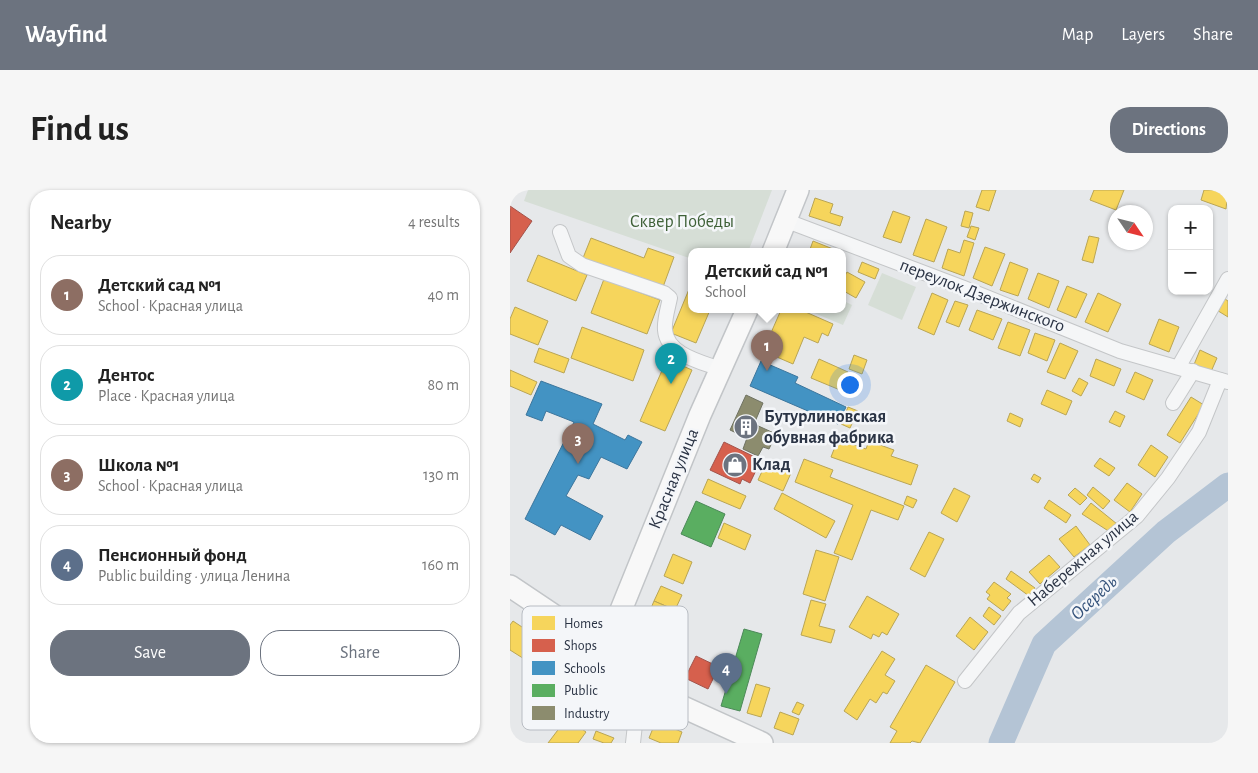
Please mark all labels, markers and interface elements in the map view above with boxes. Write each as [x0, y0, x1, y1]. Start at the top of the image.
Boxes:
text: Wayfind [25, 23, 107, 47]
text: Map [1062, 26, 1093, 44]
text: Layers [1121, 26, 1165, 44]
text: Share [1193, 26, 1233, 44]
button: Directions [1110, 107, 1228, 153]
text: Find us [30, 112, 129, 147]
north arrow [1108, 205, 1153, 250]
map controls [1168, 205, 1213, 295]
button: + [1168, 205, 1213, 250]
text: Nearby [50, 212, 111, 233]
park label: Сквер Победы [630, 212, 734, 231]
text: 4 results [408, 214, 460, 230]
popup [688, 248, 846, 313]
button: − [1168, 250, 1213, 295]
street label: переулок Дзержинского [897, 256, 1067, 336]
text: Детский сад №1 [705, 262, 829, 281]
text: Детский сад №1 [98, 276, 222, 295]
text: School [705, 284, 746, 300]
text: 1 [64, 287, 70, 303]
text: 40 m [427, 287, 459, 303]
text: School · Красная улица [98, 298, 243, 314]
pin: 1 [751, 330, 783, 371]
pin: 2 [655, 343, 687, 384]
text: Дентос [98, 366, 155, 385]
your location [837, 372, 863, 398]
text: 2 [63, 377, 71, 393]
text: 80 m [428, 377, 459, 393]
text: Place · Красная улица [98, 388, 235, 404]
place label: Бутурлиновская обувная фабрика [764, 408, 895, 447]
building icon: Бутурлиновская обувная фабрика [733, 414, 759, 440]
pin: 3 [562, 423, 594, 464]
street label: Красная улица [646, 426, 702, 532]
shop icon: Клад [722, 452, 748, 478]
text: Школа №1 [98, 456, 180, 475]
place label: Клад [752, 456, 791, 474]
text: 3 [64, 467, 70, 483]
text: 130 m [423, 467, 459, 483]
text: School · Красная улица [98, 478, 243, 494]
street label: Набережная улица [1023, 507, 1142, 610]
text: Пенсионный фонд [98, 546, 247, 565]
text: 4 [63, 557, 71, 573]
text: 160 m [422, 557, 459, 573]
text: Public building · улица Ленина [98, 568, 290, 584]
water label: Осередь [1067, 572, 1121, 624]
legend [522, 606, 688, 730]
text: Homes [564, 617, 603, 631]
button: Save [50, 630, 250, 676]
button: Share [260, 630, 460, 676]
text: Shops [564, 639, 597, 653]
pin: 4 [710, 653, 742, 694]
text: Schools [564, 662, 605, 676]
text: Public [564, 684, 598, 698]
text: Industry [564, 707, 610, 721]

